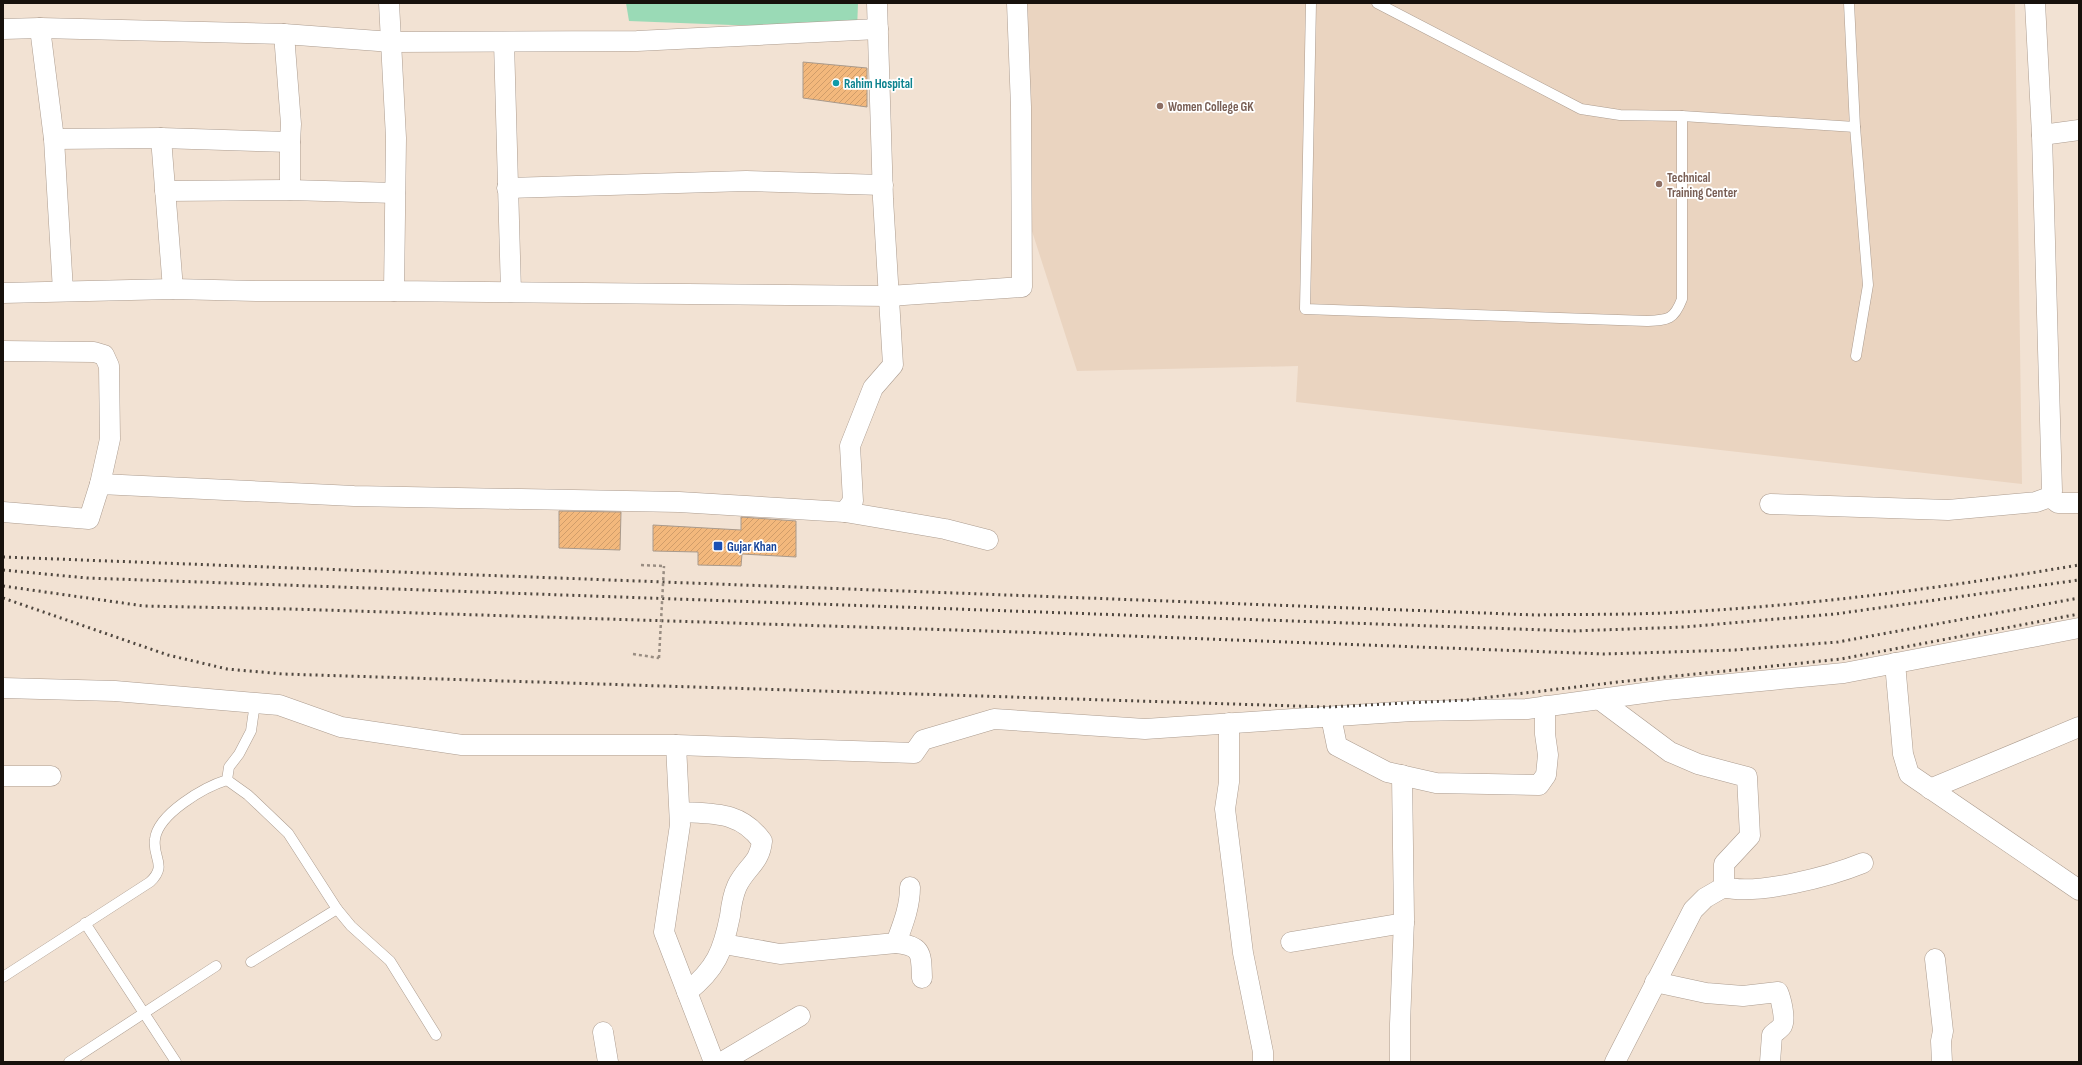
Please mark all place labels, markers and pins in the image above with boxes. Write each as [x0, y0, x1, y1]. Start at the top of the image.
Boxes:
place label: Rahim Hospital [844, 76, 913, 92]
marker: Rahim Hospital [831, 78, 841, 88]
place label: Women College GK [1168, 99, 1254, 115]
marker: Women College GK [1155, 101, 1165, 111]
place label: Technical Training Center [1667, 170, 1737, 201]
marker: Technical Training Center [1654, 179, 1664, 189]
place label: Gujar Khan [727, 539, 777, 555]
marker: Gujar Khan [712, 540, 724, 552]

